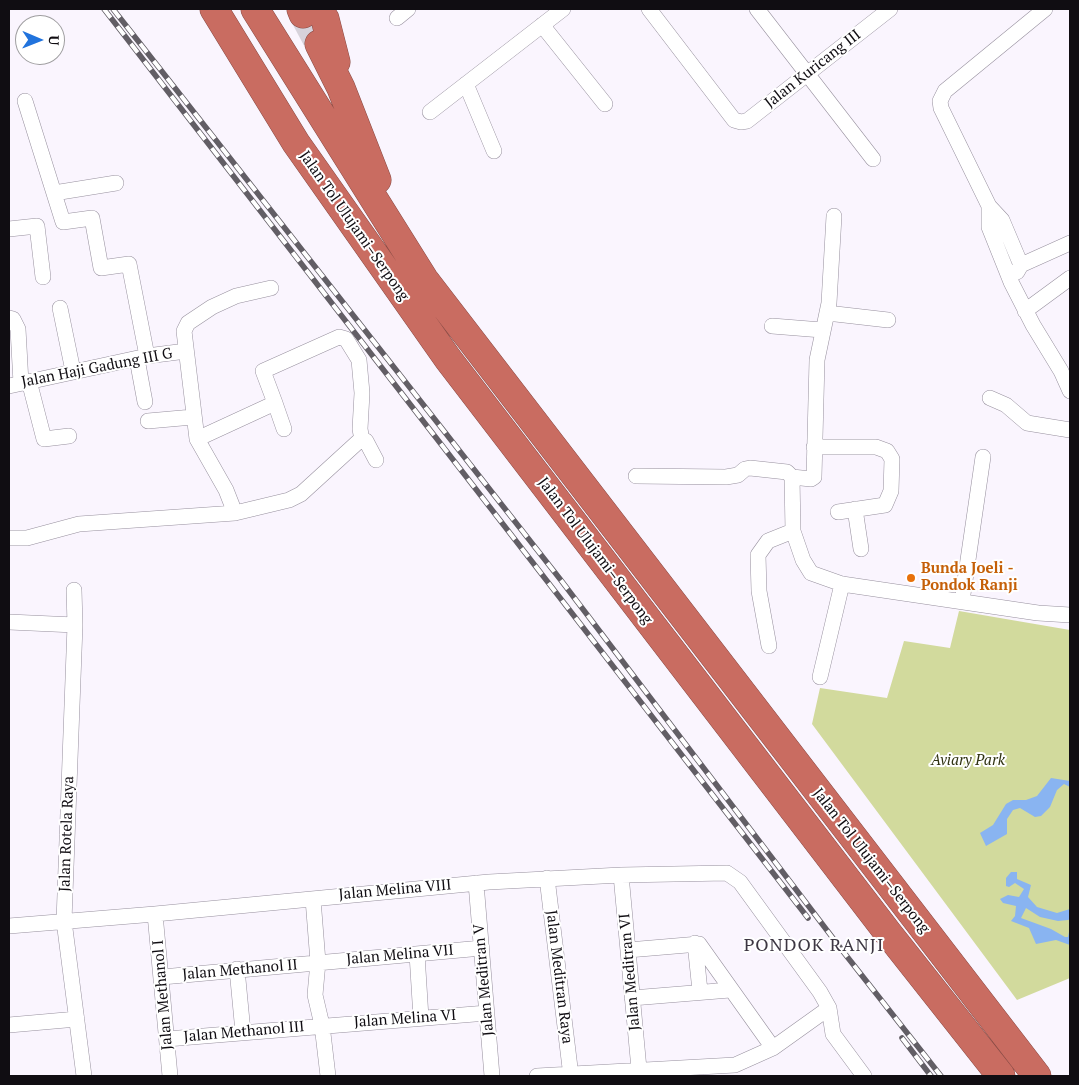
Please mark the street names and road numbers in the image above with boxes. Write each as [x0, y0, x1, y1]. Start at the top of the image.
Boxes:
street label: Jalan Kuricang III [761, 26, 865, 112]
street label: Jalan Tol Ulujami–Serpong [295, 148, 413, 304]
street label: Jalan Haji Gadung III G [20, 345, 174, 391]
street label: Jalan Tol Ulujami–Serpong [534, 474, 656, 628]
street label: Jalan Rotela Raya [56, 776, 78, 892]
street label: Jalan Tol Ulujami–Serpong [809, 785, 933, 937]
street label: Jalan Melina VIII [338, 876, 452, 904]
street label: Jalan Meditran Raya [542, 909, 576, 1045]
street label: Jalan Meditran VI [616, 913, 644, 1031]
street label: Jalan Meditran V [470, 923, 498, 1037]
street label: Jalan Methanol I [149, 939, 177, 1051]
street label: Jalan Melina VII [345, 941, 455, 969]
street label: Jalan Methanol II [182, 956, 298, 984]
street label: Jalan Melina VI [353, 1006, 457, 1032]
street label: Jalan Methanol III [183, 1018, 305, 1046]

